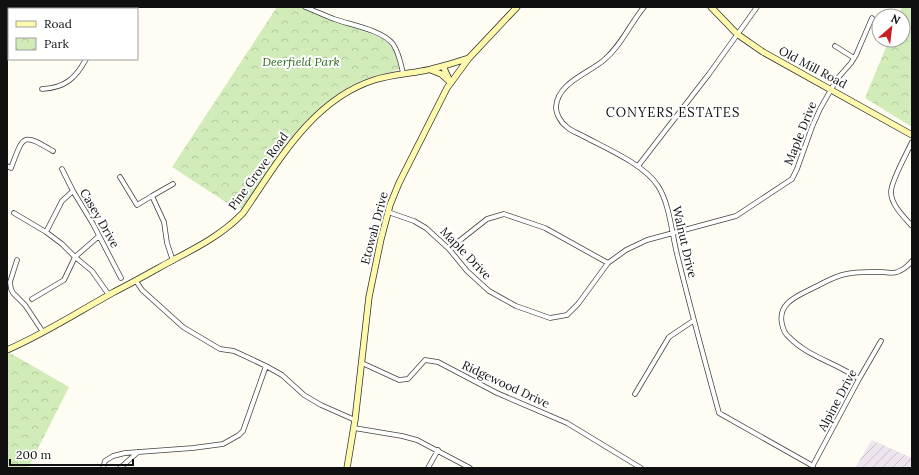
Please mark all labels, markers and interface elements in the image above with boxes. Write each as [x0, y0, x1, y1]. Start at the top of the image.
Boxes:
legend [8, 8, 138, 60]
north arrow [871, 8, 911, 48]
text: N [889, 11, 903, 28]
text: Road [44, 16, 72, 31]
text: Park [44, 36, 70, 51]
street label: Old Mill Road [776, 43, 850, 91]
park label: Deerfield Park [262, 54, 340, 69]
street label: Maple Drive [780, 99, 820, 167]
district label: CONYERS ESTATES [606, 104, 740, 121]
street label: Pine Grove Road [225, 129, 291, 213]
street label: Casey Drive [77, 186, 123, 251]
street label: Etowah Drive [357, 189, 391, 266]
street label: Walnut Drive [669, 205, 701, 280]
street label: Maple Drive [437, 224, 495, 283]
street label: Ridgewood Drive [460, 357, 553, 411]
street label: Alpine Drive [814, 366, 860, 435]
scale bar [10, 441, 133, 467]
text: 200 m [16, 447, 52, 462]

